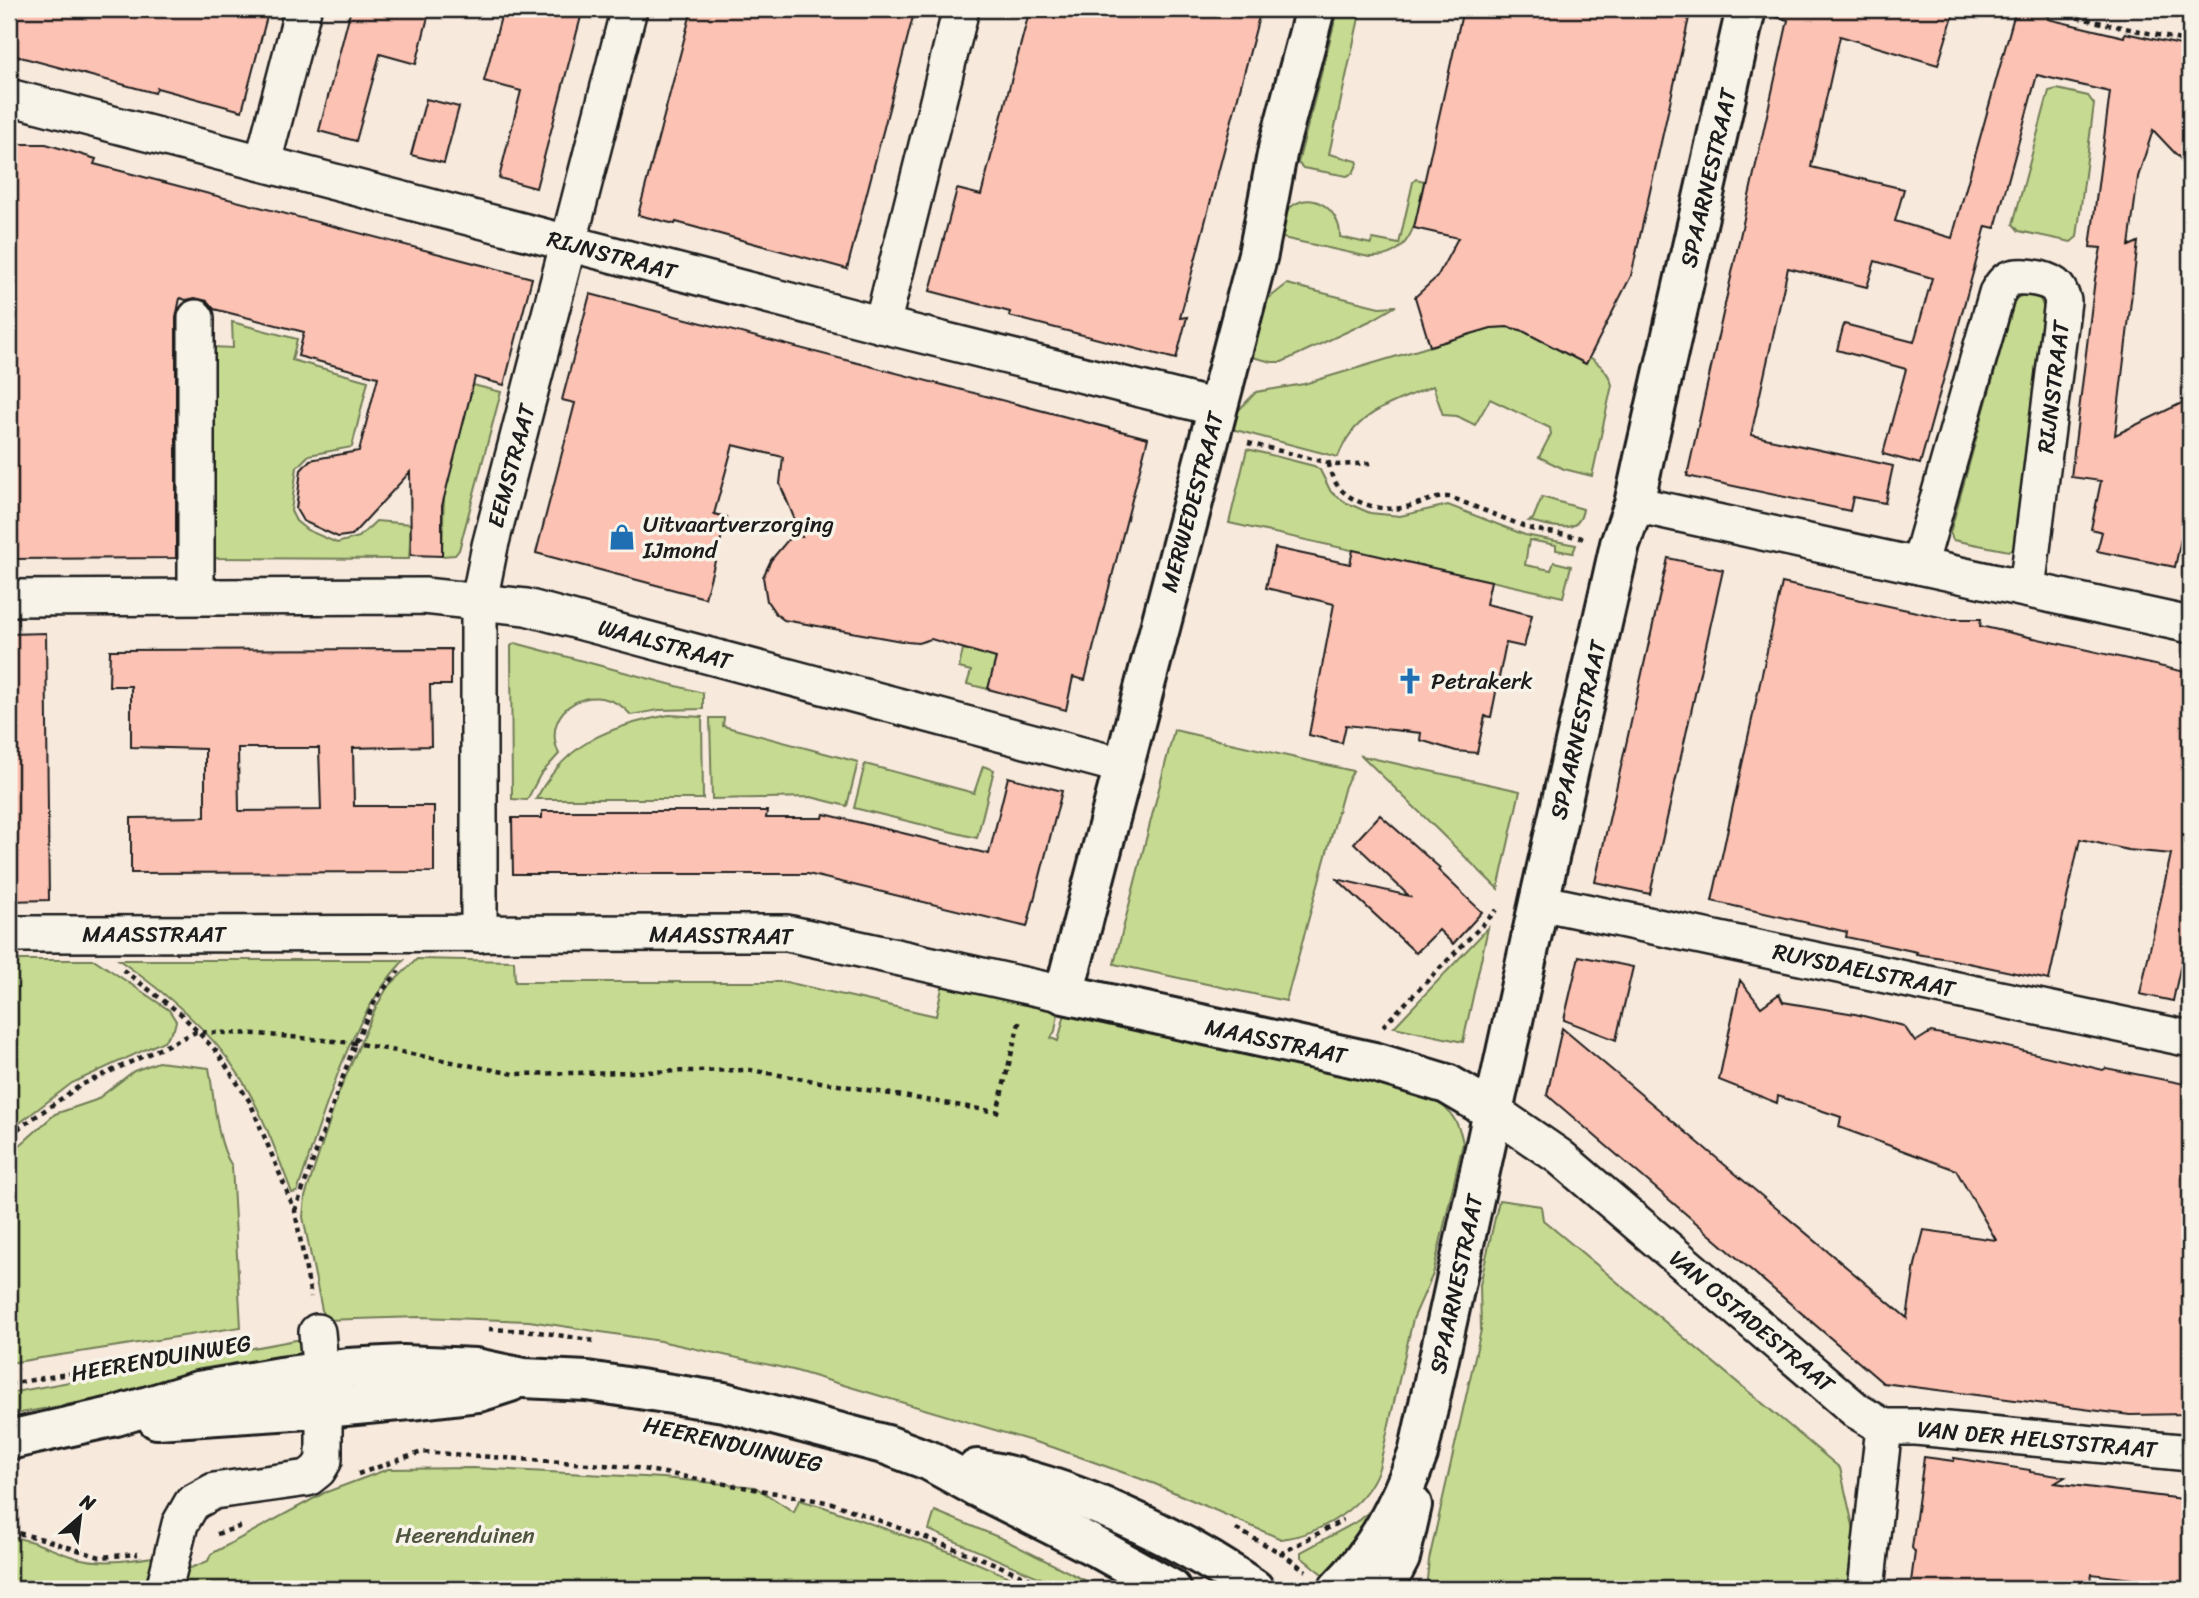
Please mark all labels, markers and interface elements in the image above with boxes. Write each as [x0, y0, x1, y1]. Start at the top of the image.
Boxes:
street label: SPAARNESTRAAT [1668, 83, 1749, 272]
street label: RIJNSTRAAT [542, 218, 683, 293]
street label: RIJNSTRAAT [2025, 317, 2082, 456]
street label: EEMSTRAAT [475, 398, 548, 532]
street label: MERWEDESTRAAT [1149, 406, 1237, 597]
place label: Uitvaartverzorging IJmond [642, 504, 834, 571]
shop icon: Uitvaartverzorging IJmond [607, 522, 637, 552]
street label: WAALSTRAAT [593, 607, 738, 682]
street label: SPAARNESTRAAT [1538, 635, 1619, 824]
place label: Petrakerk [1431, 661, 1533, 702]
church icon: Petrakerk [1395, 666, 1425, 696]
street label: MAASSTRAAT [82, 914, 227, 955]
street label: MAASSTRAAT [649, 914, 795, 957]
street label: RUYSDAELSTRAAT [1769, 931, 1960, 1010]
street label: MAASSTRAAT [1201, 1006, 1352, 1077]
street label: SPAARNESTRAAT [1417, 1189, 1496, 1378]
street label: VAN OSTADESTRAAT [1659, 1239, 1845, 1404]
street label: HEERENDUINWEG [68, 1322, 255, 1395]
street label: HEERENDUINWEG [639, 1404, 827, 1485]
street label: VAN DER HELSTSTRAAT [1915, 1409, 2160, 1471]
north arrow [46, 1482, 116, 1552]
text: N [73, 1484, 102, 1520]
park label: Heerenduinen [395, 1515, 535, 1556]

